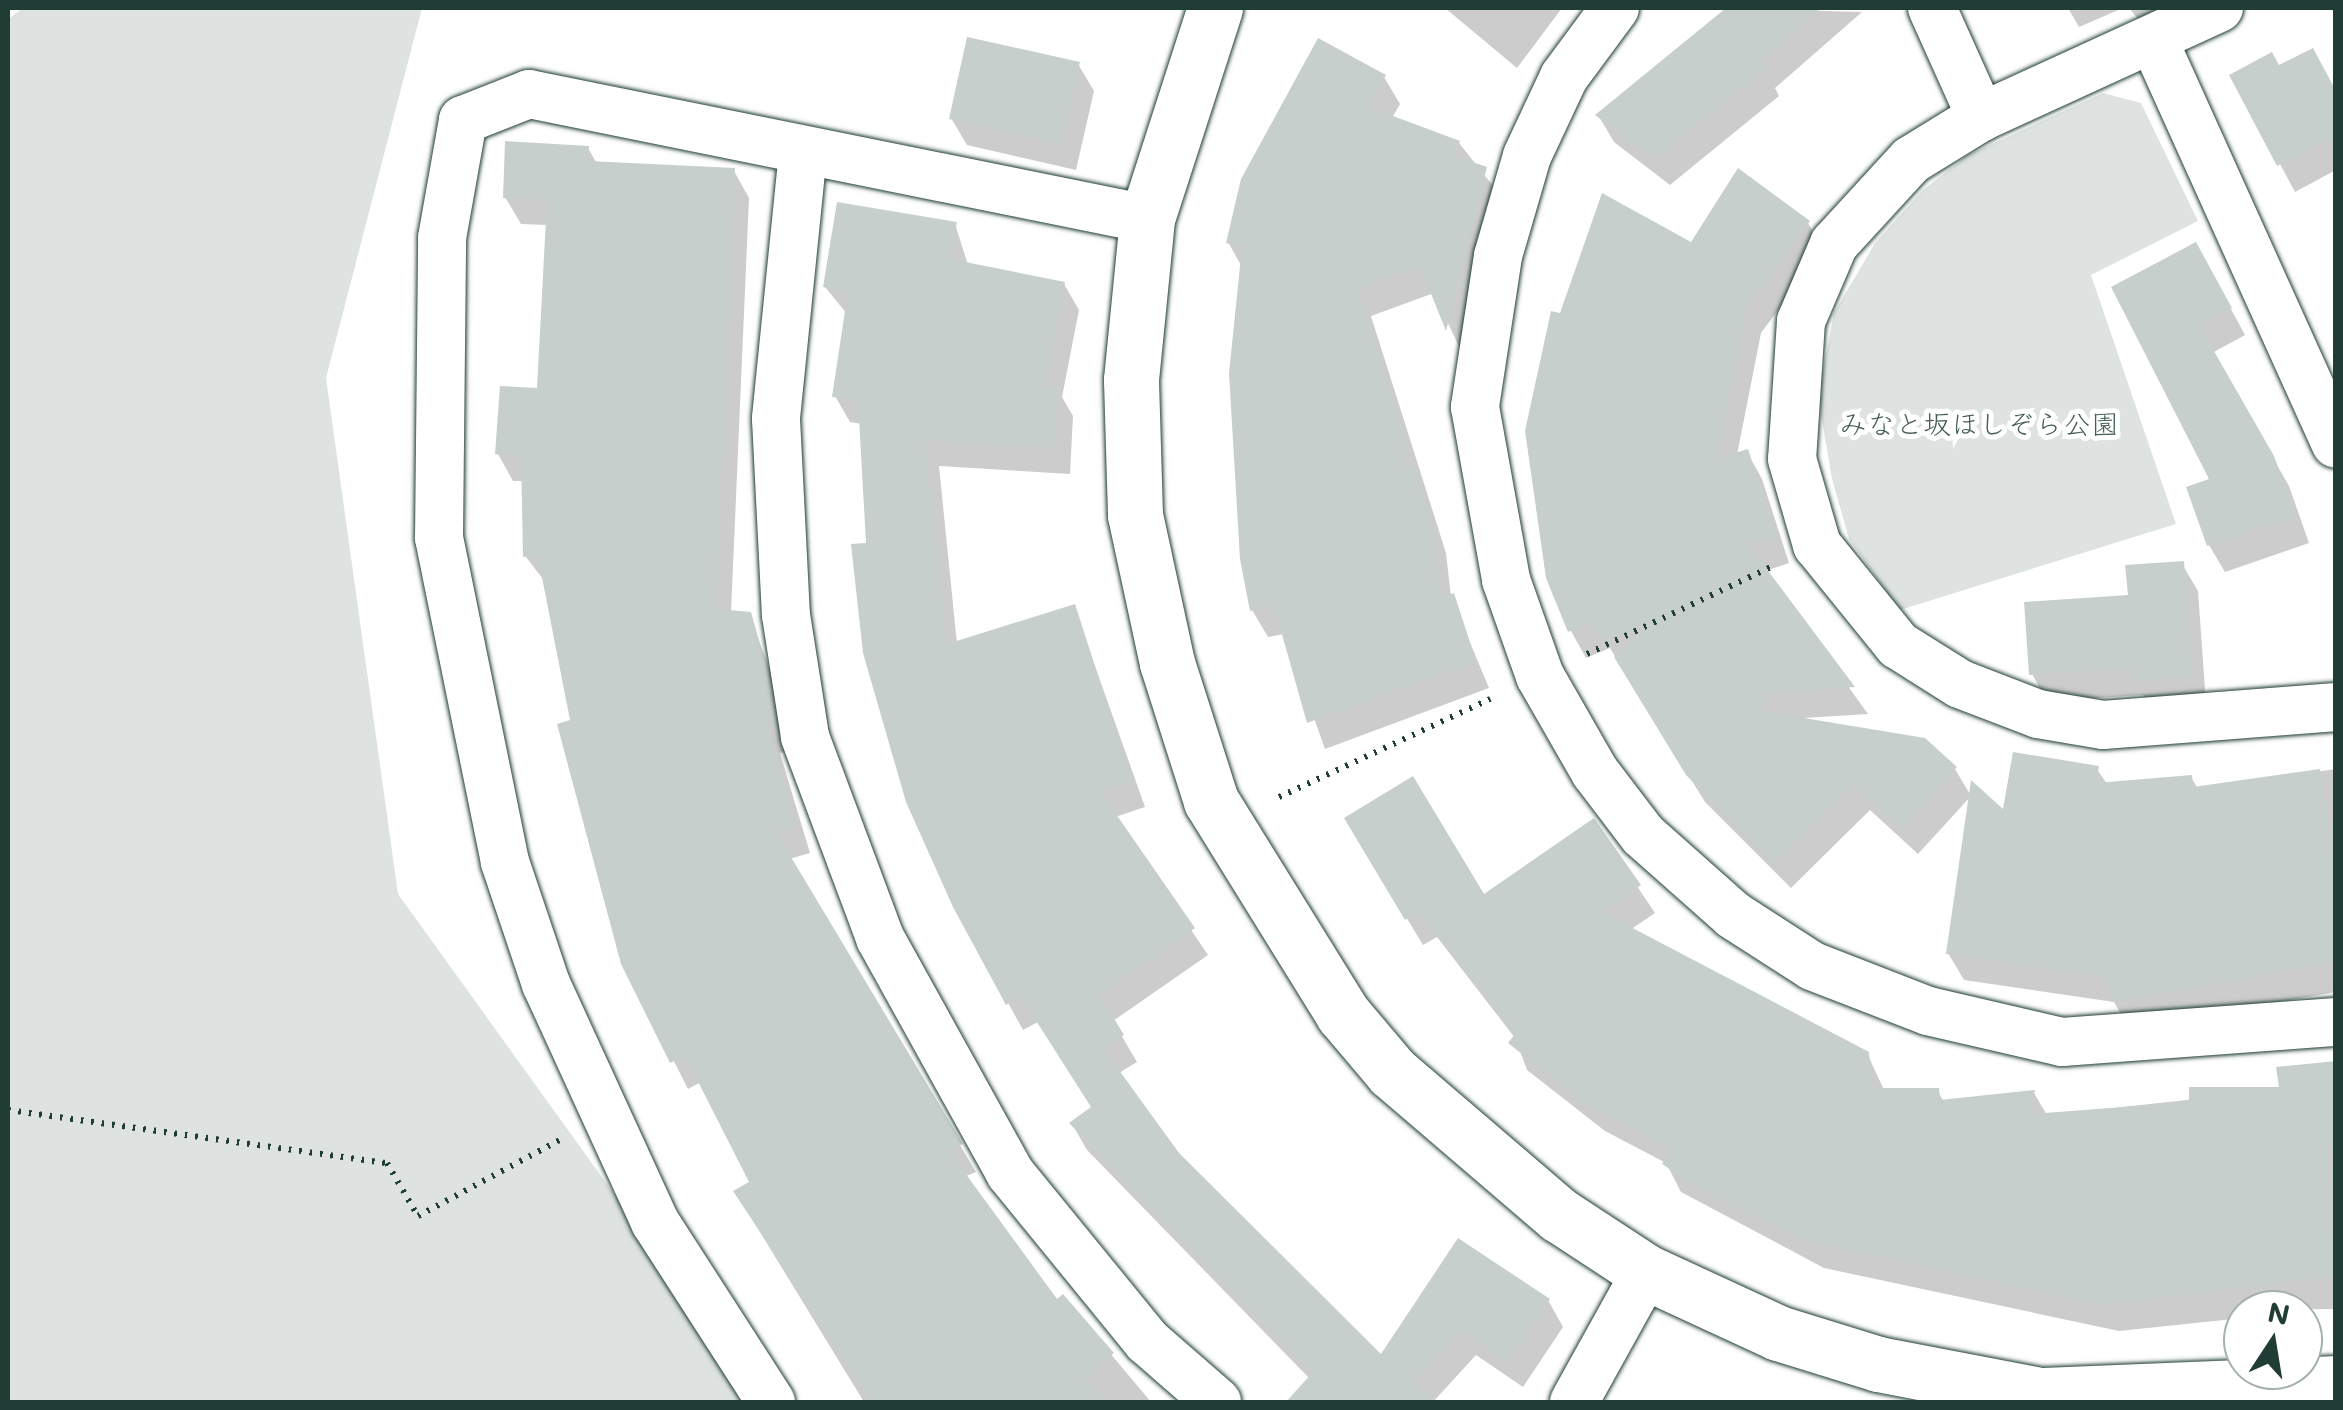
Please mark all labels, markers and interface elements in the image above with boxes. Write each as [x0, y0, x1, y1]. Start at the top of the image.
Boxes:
park label: みなと坂ほしぞら公園 [1839, 406, 2119, 440]
north arrow [2223, 1290, 2323, 1390]
text: N [2265, 1293, 2293, 1332]

